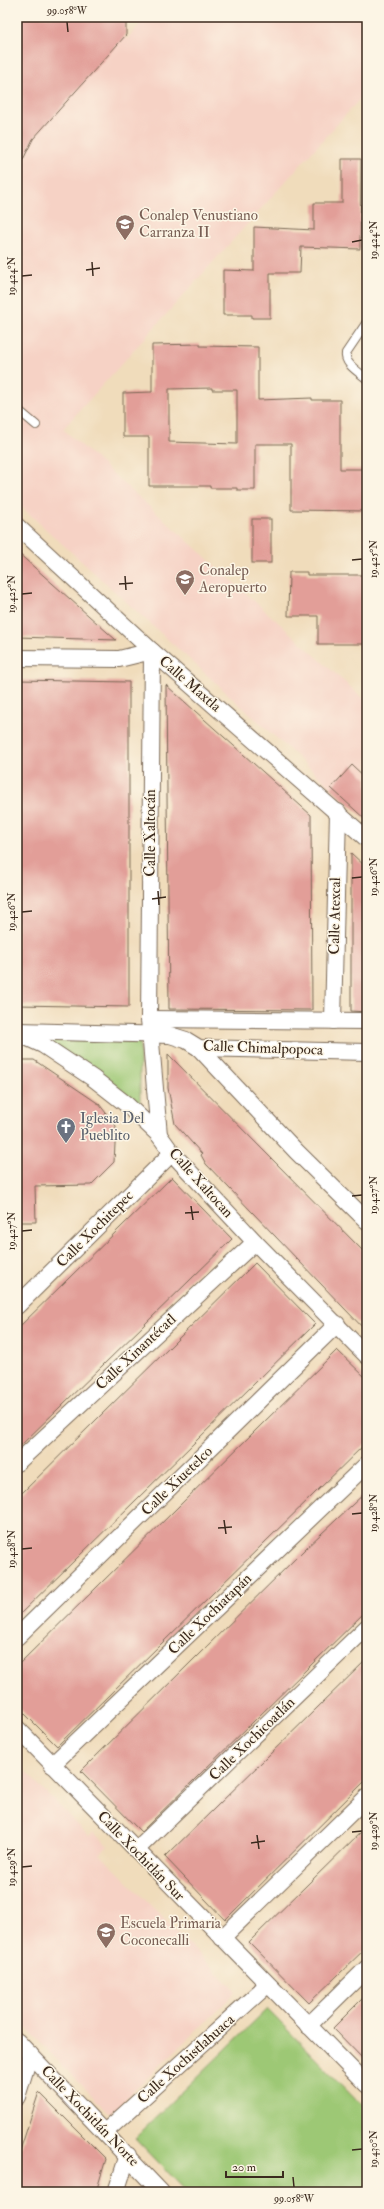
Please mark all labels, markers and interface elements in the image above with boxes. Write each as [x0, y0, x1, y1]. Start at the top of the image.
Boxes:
text: 99.058°W [46, 5, 88, 17]
place label: Conalep Venustiano Carranza II [139, 206, 258, 242]
school or university icon: Conalep Venustiano Carranza II [114, 213, 136, 241]
text: 19.424°N [368, 220, 380, 260]
text: 19.424°N [6, 256, 18, 296]
text: 19.425°N [368, 540, 380, 578]
place label: Conalep Aeropuerto [198, 561, 267, 598]
school or university icon: Conalep Aeropuerto [174, 568, 196, 596]
text: 19.425°N [6, 575, 18, 613]
street label: Calle Maxtla [155, 652, 226, 717]
street label: Calle Xaltocán [141, 789, 160, 877]
text: 19.426°N [368, 858, 380, 896]
street label: Calle Atexcal [325, 877, 345, 955]
text: 19.426°N [6, 893, 18, 931]
street label: Calle Chimalpopoca [202, 1036, 324, 1061]
place label: Iglesia Del Pueblito [80, 1109, 144, 1145]
church icon: Iglesia Del Pueblito [55, 1116, 77, 1144]
street label: Calle Xaltocan [165, 1144, 238, 1222]
text: 19.427°N [368, 1176, 380, 1214]
street label: Calle Xochitepec [52, 1186, 138, 1272]
text: 19.427°N [6, 1212, 18, 1250]
street label: Calle Xinantécatl [92, 1310, 180, 1394]
street label: Calle Xiuetelco [137, 1442, 217, 1520]
text: 19.428°N [368, 1494, 380, 1532]
text: 19.428°N [6, 1530, 18, 1568]
street label: Calle Xochiatapán [164, 1569, 257, 1659]
street label: Calle Xochicoatlán [205, 1693, 299, 1785]
street label: Calle Xochitlán Sur [93, 1807, 189, 1905]
text: 19.429°N [368, 1812, 380, 1850]
text: 19.429°N [6, 1848, 18, 1886]
place label: Escuela Primaria Coconecalli [120, 1914, 222, 1950]
school or university icon: Escuela Primaria Coconecalli [95, 1921, 117, 1949]
street label: Calle Xochistlahuaca [133, 2010, 239, 2108]
street label: Calle Xochitlán Norte [37, 2061, 143, 2171]
text: 19.430°N [368, 2130, 380, 2168]
scale bar [226, 2153, 283, 2179]
text: 20 m [232, 2160, 257, 2175]
text: 99.058°W [273, 2193, 315, 2205]

